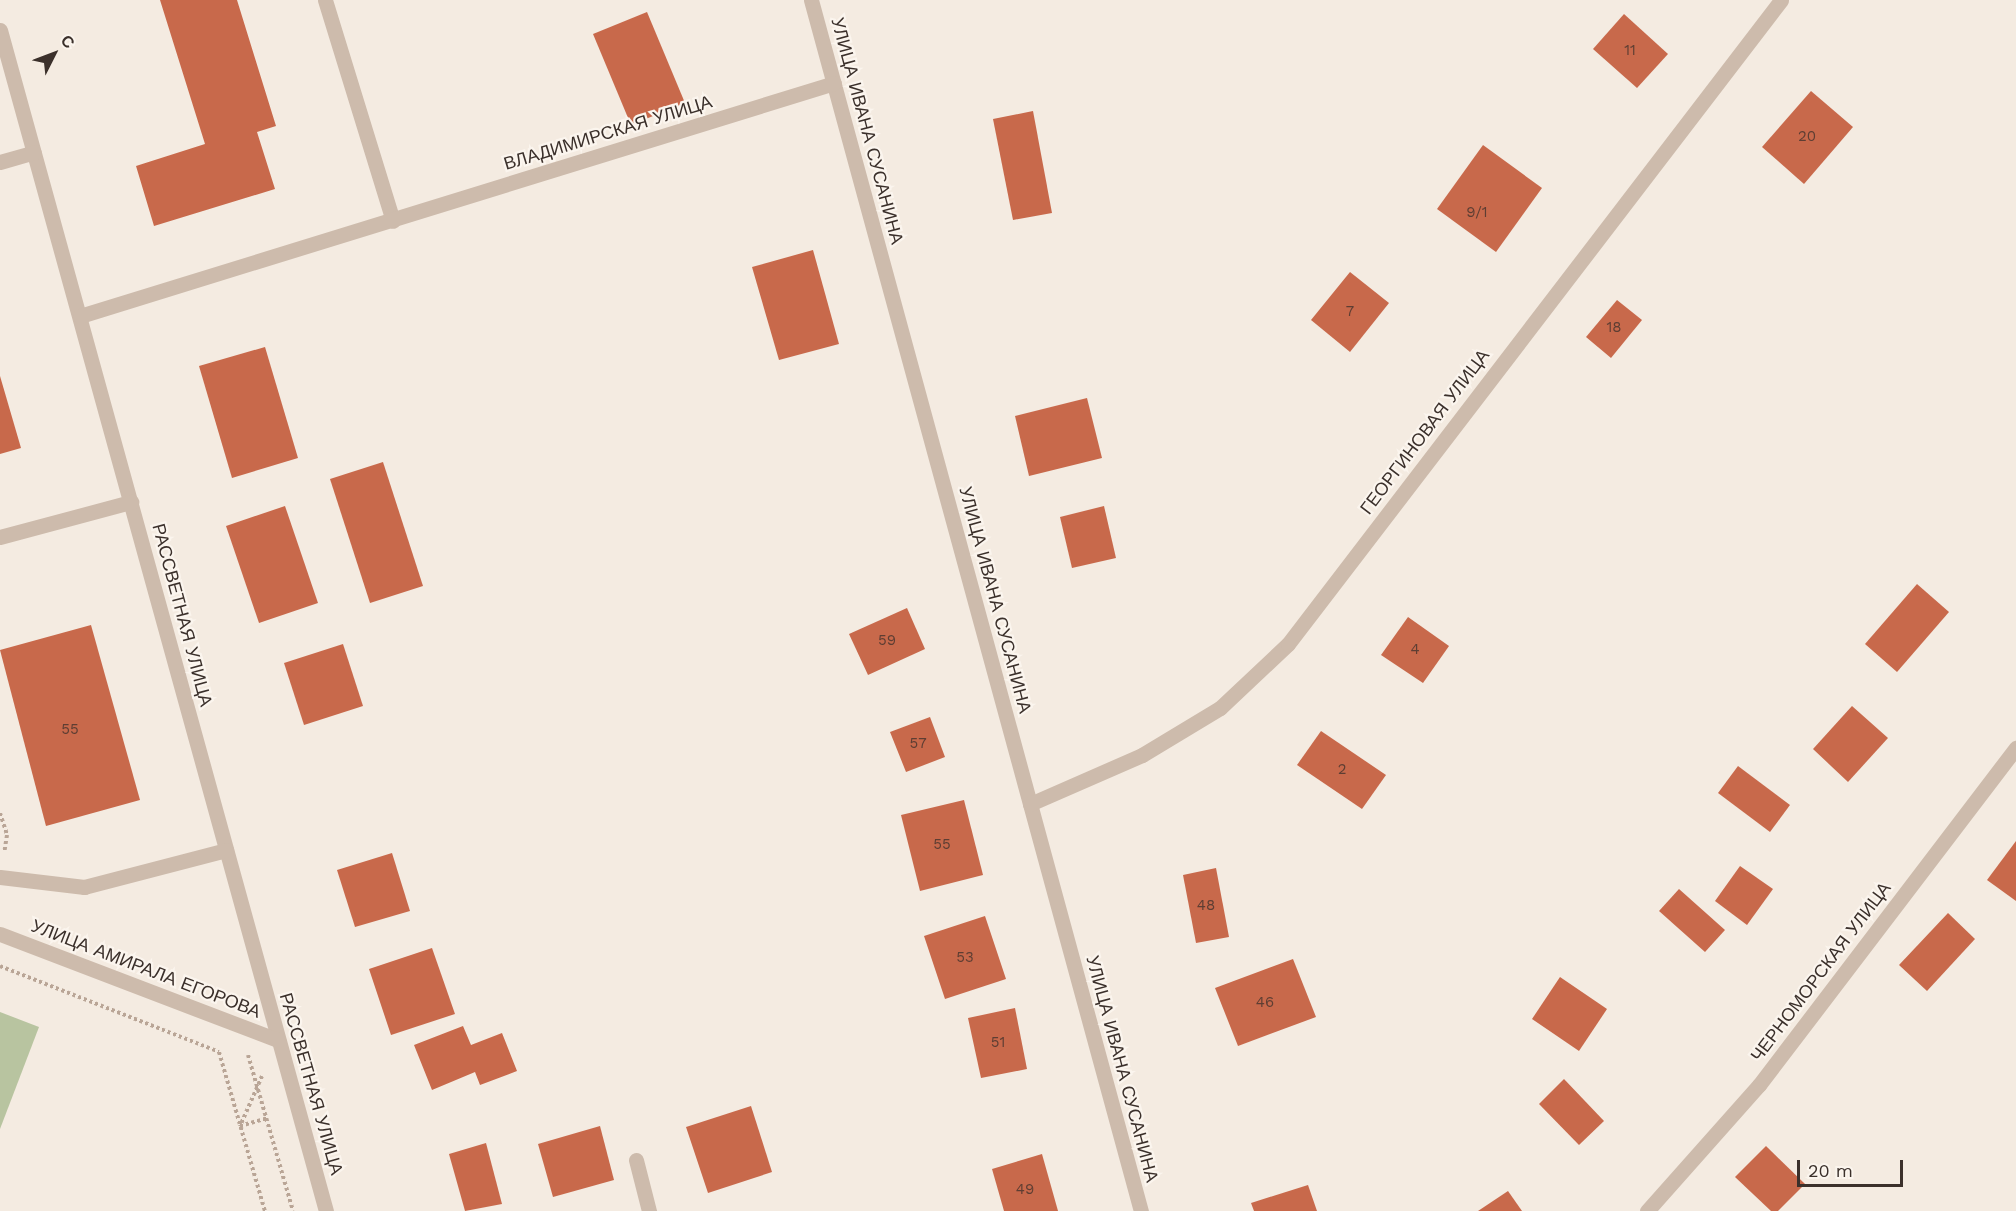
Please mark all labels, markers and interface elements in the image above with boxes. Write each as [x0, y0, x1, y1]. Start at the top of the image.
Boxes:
street label: УЛИЦА ИВАНА СУСАНИНА [826, 15, 908, 247]
north arrow [24, 24, 84, 84]
text: С [57, 31, 79, 52]
house number: 11 [1624, 42, 1636, 60]
street label: ВЛАДИМИРСКАЯ УЛИЦА [501, 91, 715, 175]
house number: 20 [1798, 128, 1816, 146]
house number: 9/1 [1466, 204, 1488, 222]
house number: 7 [1346, 303, 1354, 321]
house number: 18 [1606, 319, 1622, 337]
street label: ГЕОРГИНОВАЯ УЛИЦА [1356, 345, 1494, 519]
street label: УЛИЦА ИВАНА СУСАНИНА [954, 484, 1036, 716]
street label: РАССВЕТНАЯ УЛИЦА [147, 521, 217, 709]
house number: 59 [878, 632, 896, 650]
house number: 4 [1410, 641, 1420, 659]
house number: 55 [61, 721, 79, 739]
house number: 57 [909, 735, 927, 753]
house number: 2 [1338, 761, 1346, 779]
house number: 55 [933, 836, 951, 854]
street label: ЧЕРНОМОРСКАЯ УЛИЦА [1746, 878, 1896, 1066]
house number: 48 [1197, 897, 1215, 915]
street label: УЛИЦА АМИРАЛА ЕГОРОВА [28, 915, 264, 1023]
house number: 53 [956, 949, 974, 967]
street label: УЛИЦА ИВАНА СУСАНИНА [1081, 953, 1163, 1185]
street label: РАССВЕТНАЯ УЛИЦА [275, 990, 347, 1178]
house number: 46 [1256, 994, 1274, 1012]
house number: 51 [991, 1034, 1005, 1052]
scale bar [1800, 1148, 1906, 1186]
text: 20 m [1808, 1160, 1853, 1181]
house number: 49 [1016, 1181, 1034, 1199]

